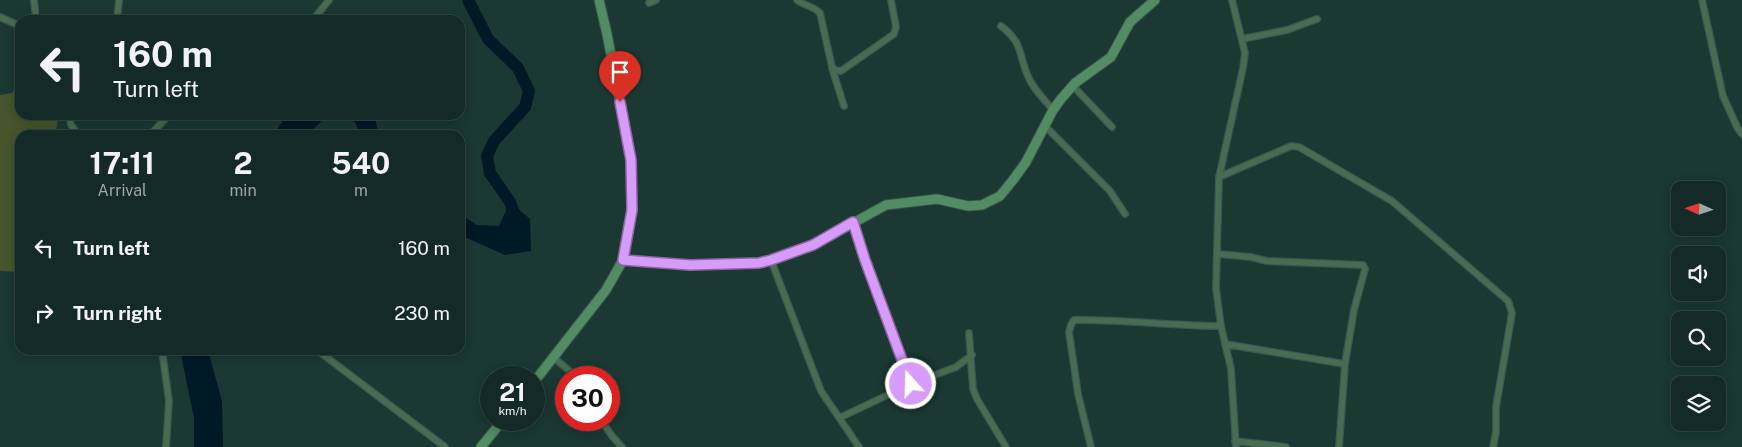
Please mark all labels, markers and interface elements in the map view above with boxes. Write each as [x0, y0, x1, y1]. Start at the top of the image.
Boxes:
text: 160 m [113, 34, 213, 75]
icon: left [30, 35, 95, 100]
pin [599, 51, 641, 102]
icon: arrive [606, 58, 634, 86]
text: Turn left [113, 76, 199, 102]
text: 17:11 [90, 145, 155, 181]
text: 2 [234, 145, 253, 181]
text: 540 [331, 145, 390, 181]
text: Arrival [98, 181, 147, 200]
text: min [229, 181, 257, 200]
text: m [354, 181, 368, 200]
north arrow [1671, 181, 1726, 236]
map controls [1671, 181, 1726, 431]
icon: left [30, 234, 58, 262]
text: Turn left [73, 237, 150, 259]
text: 160 m [398, 237, 450, 259]
button: sound [1671, 246, 1726, 301]
icon: right [30, 299, 58, 327]
text: Turn right [73, 302, 162, 324]
text: 230 m [394, 302, 450, 324]
button: search [1671, 311, 1726, 366]
position arrow [884, 357, 936, 409]
speed limit sign: 30 [555, 366, 620, 431]
button: layers [1671, 376, 1726, 431]
text: 21 [499, 377, 526, 407]
text: km/h [498, 404, 527, 418]

